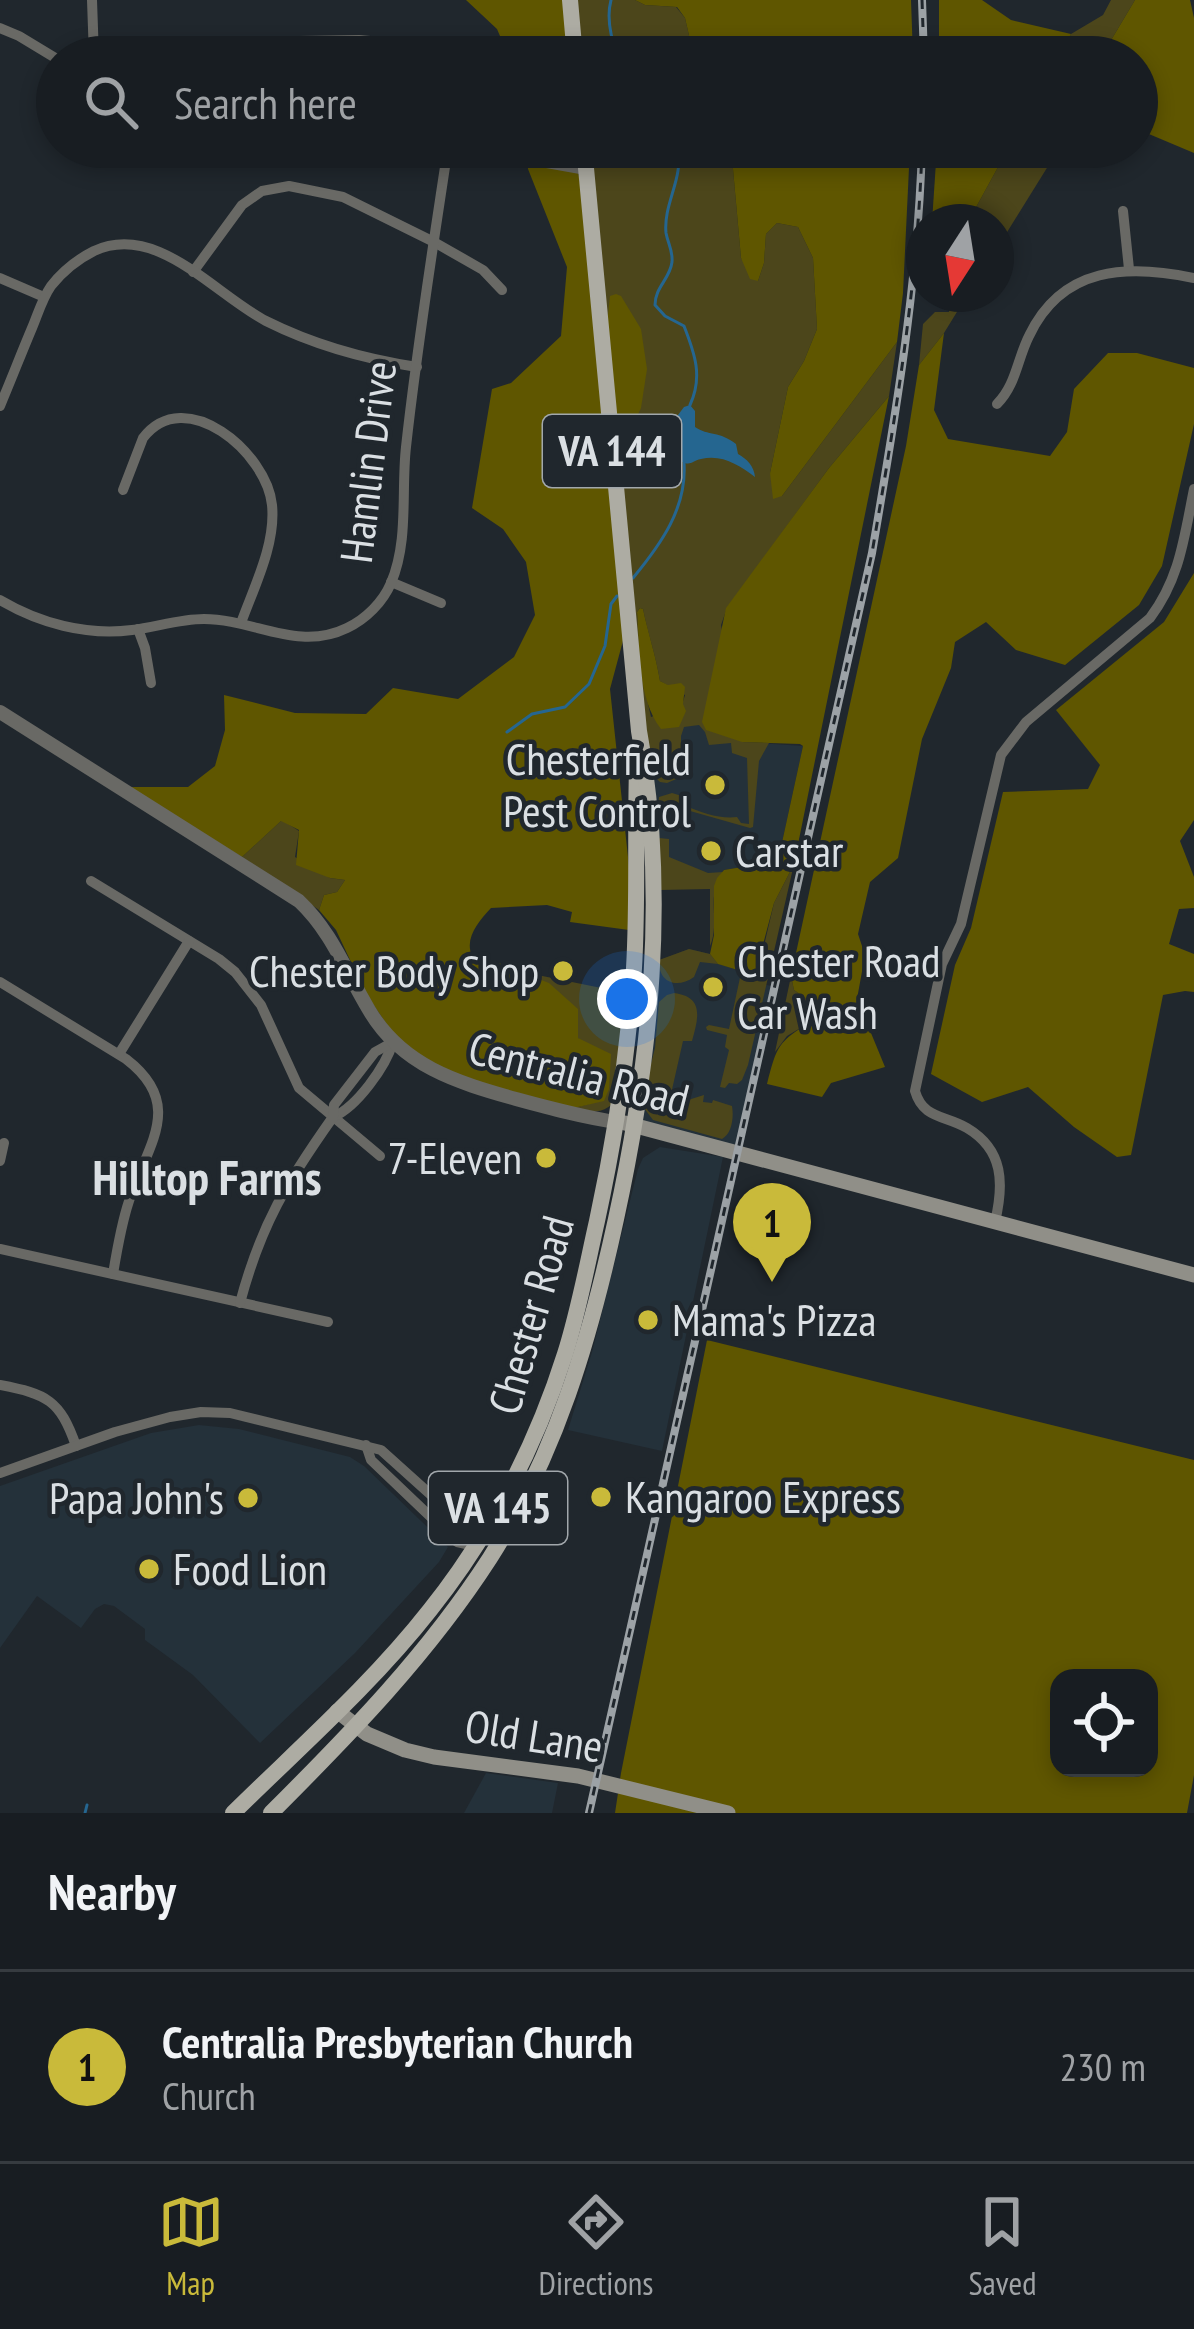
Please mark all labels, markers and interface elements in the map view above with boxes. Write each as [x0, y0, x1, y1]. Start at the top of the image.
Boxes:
search box [36, 36, 1158, 168]
icon: search [78, 69, 144, 135]
text: Search here [174, 73, 357, 131]
north arrow [906, 204, 1014, 312]
street label: Hamlin Drive [326, 358, 408, 566]
road number: VA 144 [543, 415, 681, 487]
place label: Chesterfield Pest Control [503, 729, 691, 839]
marker: Chesterfield Pest Control [702, 772, 728, 798]
place label: Carstar [735, 821, 844, 879]
marker: Carstar [698, 838, 724, 864]
place label: Chester Road Car Wash [737, 931, 940, 1041]
place label: Chester Body Shop [249, 941, 539, 999]
marker: Chester Body Shop [550, 958, 576, 984]
your location [597, 969, 657, 1029]
marker: Chester Road Car Wash [700, 974, 726, 1000]
street label: Centralia Road [463, 1018, 695, 1128]
place label: 7-Eleven [388, 1128, 522, 1186]
marker: 7-Eleven [533, 1145, 559, 1171]
district label: Hilltop Farms [93, 1146, 321, 1208]
pin: 1 [733, 1183, 811, 1282]
street label: Chester Road [474, 1209, 586, 1421]
place label: Mama's Pizza [672, 1290, 876, 1348]
marker: Mama's Pizza [635, 1307, 661, 1333]
place label: Kangaroo Express [625, 1467, 901, 1525]
place label: Papa John's [49, 1468, 224, 1526]
road number: VA 145 [429, 1472, 567, 1544]
marker: Kangaroo Express [588, 1484, 614, 1510]
marker: Papa John's [235, 1485, 261, 1511]
place label: Food Lion [173, 1539, 327, 1597]
marker: Food Lion [136, 1556, 162, 1582]
map controls [1050, 1669, 1158, 1777]
button: locate [1050, 1669, 1158, 1777]
street label: Old Lane [461, 1696, 607, 1774]
text: Nearby [48, 1858, 176, 1924]
text: Centralia Presbyterian Church [162, 2012, 633, 2070]
text: 1 [78, 2041, 96, 2092]
text: 230 m [1060, 2041, 1146, 2092]
text: Church [162, 2070, 256, 2121]
tab: Map [158, 2189, 224, 2304]
tab: Directions [539, 2189, 653, 2304]
tab: Saved [968, 2189, 1036, 2304]

